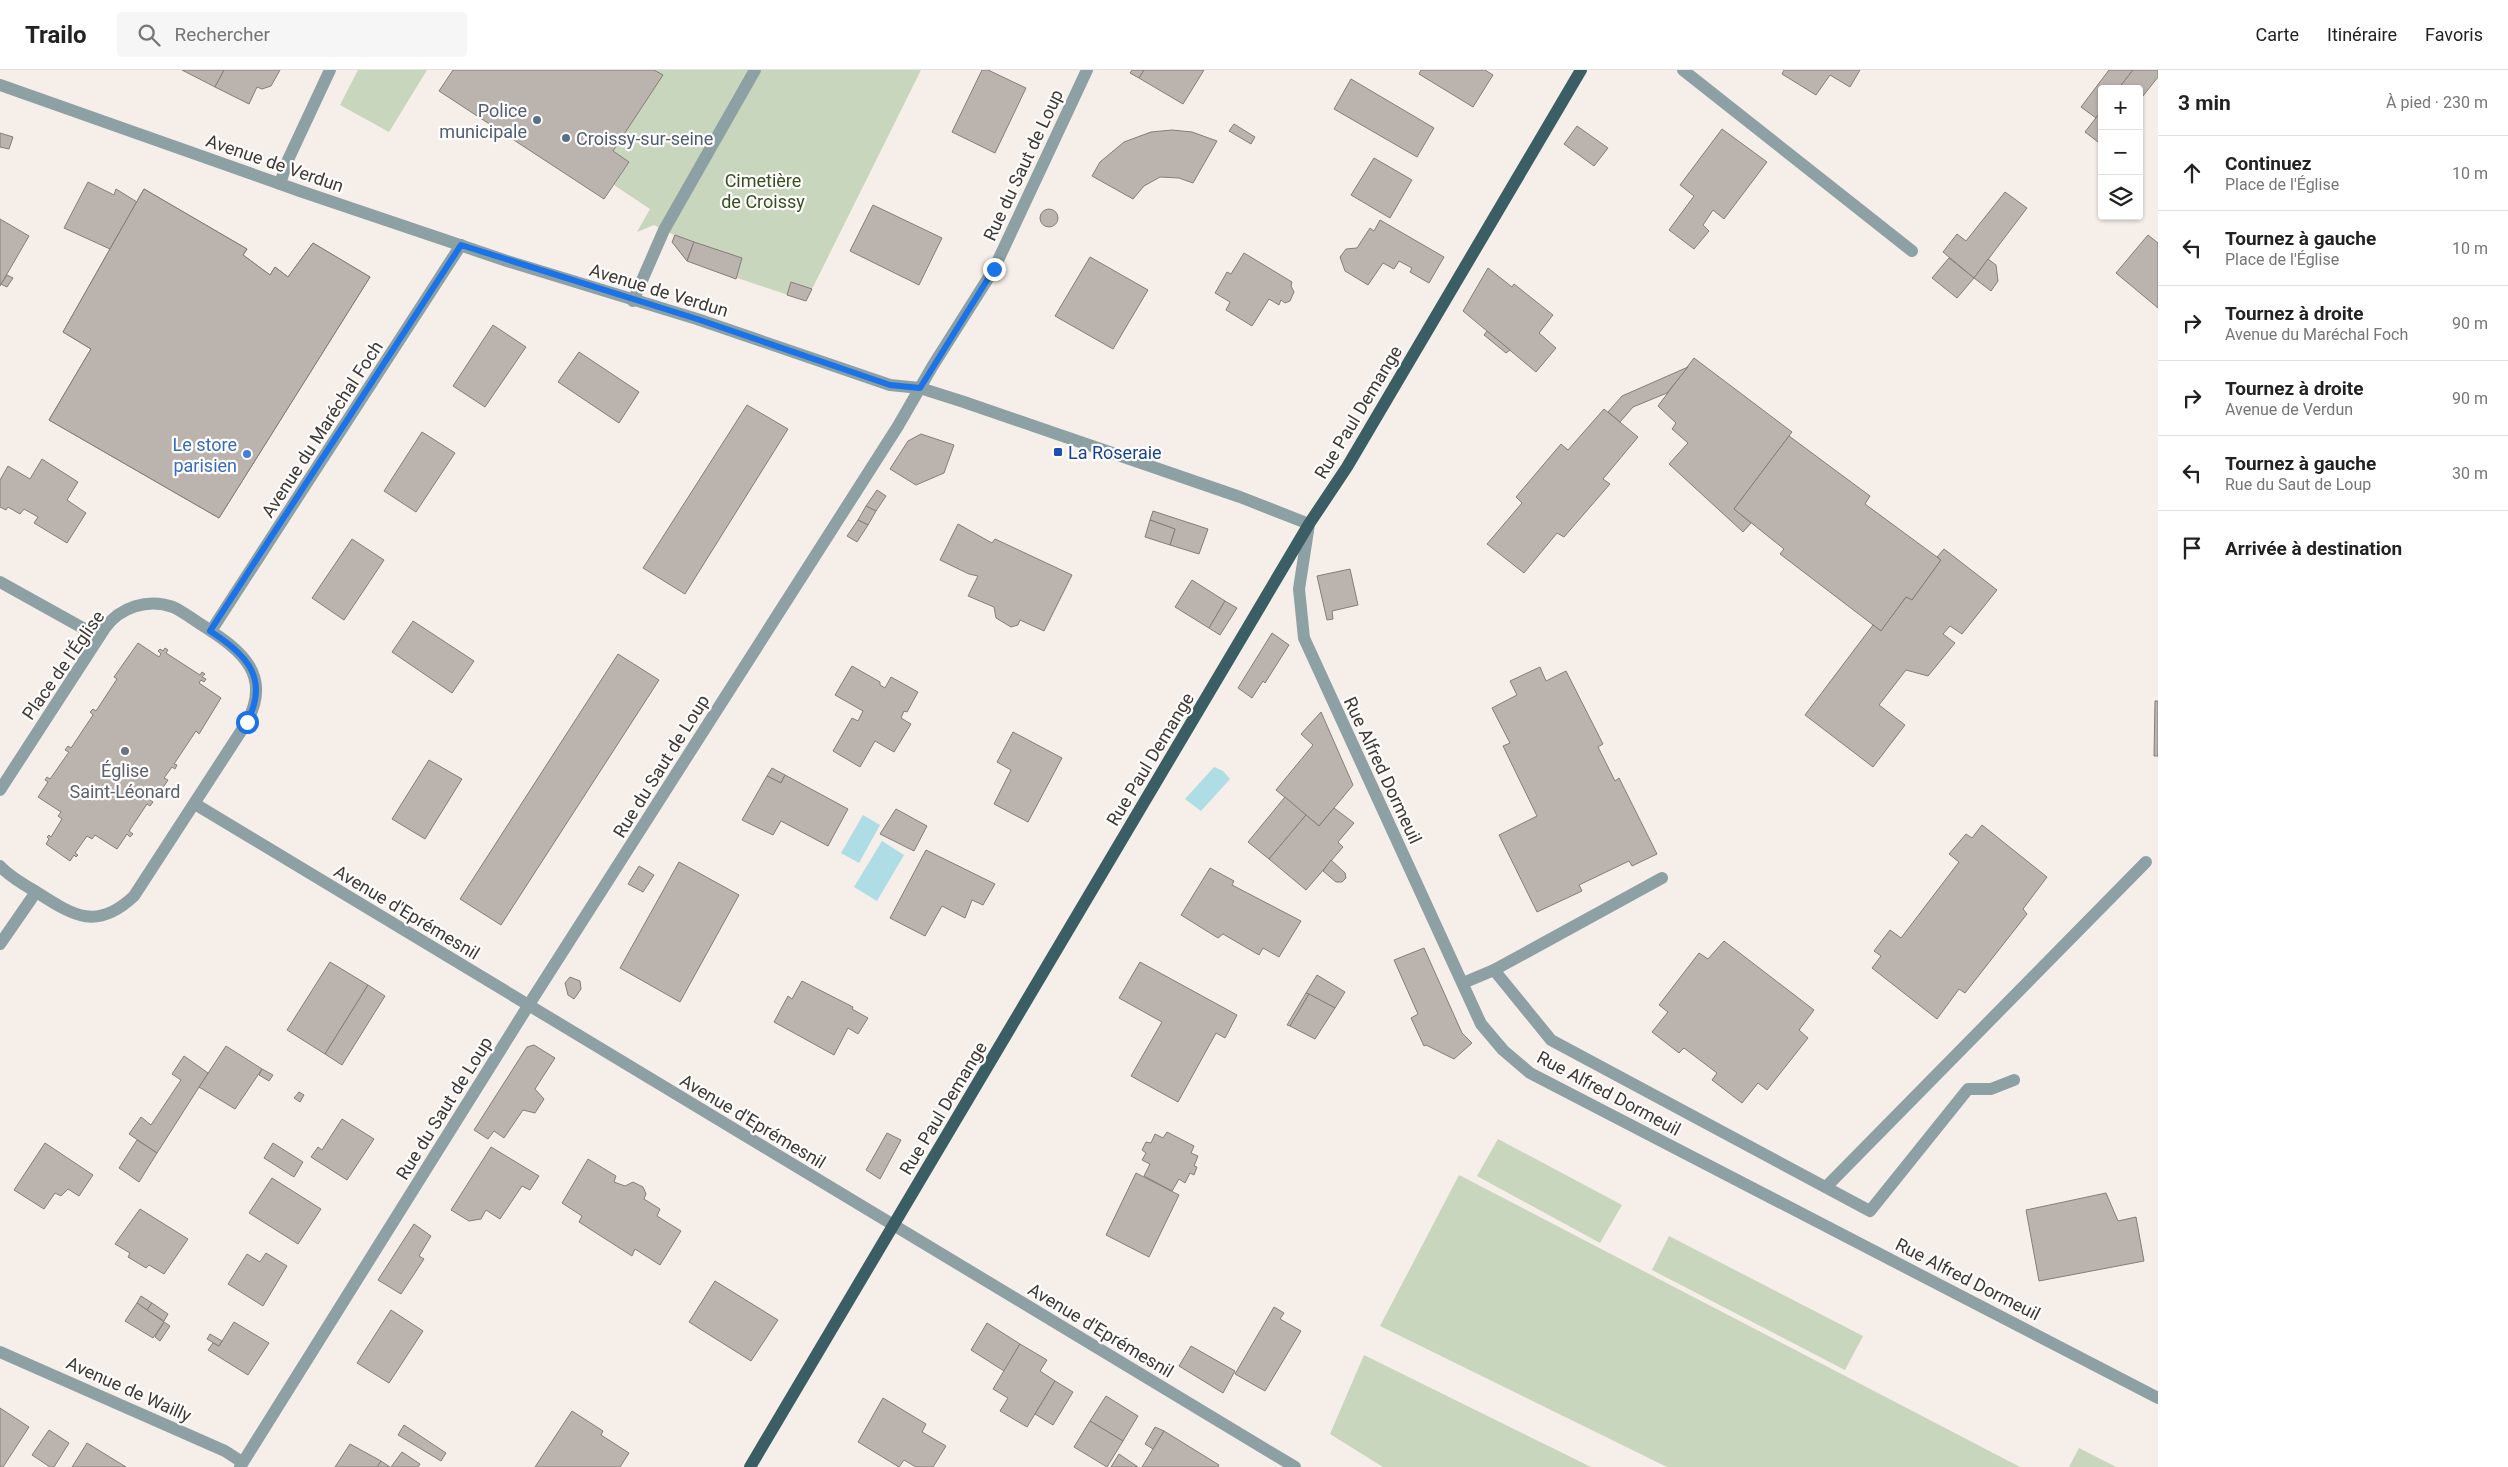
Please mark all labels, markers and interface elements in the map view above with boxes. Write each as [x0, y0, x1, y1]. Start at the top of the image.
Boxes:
search box [117, 12, 467, 57]
text: Trailo [25, 21, 87, 49]
icon: search [135, 21, 163, 49]
text: Rechercher [175, 23, 270, 46]
text: Carte [2256, 24, 2299, 45]
text: Itinéraire [2327, 24, 2397, 45]
text: Favoris [2425, 24, 2483, 45]
map controls [2098, 85, 2143, 220]
button: + [2098, 85, 2143, 130]
street label: Rue du Saut de Loup [979, 86, 1067, 244]
text: 3 min [2178, 91, 2231, 115]
text: À pied · 230 m [2386, 93, 2488, 112]
place label: Police municipale [439, 100, 527, 142]
marker: Police municipale [531, 114, 543, 126]
place label: Croissy-sur-seine [576, 128, 713, 149]
street label: Avenue de Verdun [203, 130, 347, 196]
button: − [2098, 130, 2143, 175]
marker: Croissy-sur-seine [560, 132, 572, 144]
text: Continuez [2225, 152, 2311, 175]
icon: ahead [2178, 159, 2206, 187]
text: 10 m [2452, 164, 2488, 183]
park label: Cimetière de Croissy [721, 170, 805, 212]
button: layers [2098, 175, 2143, 220]
text: Place de l'Église [2225, 175, 2339, 194]
text: Tournez à gauche [2225, 227, 2376, 250]
icon: left [2178, 234, 2206, 262]
text: 10 m [2452, 239, 2488, 258]
text: Place de l'Église [2225, 250, 2339, 269]
route end [983, 258, 1006, 281]
street label: Avenue de Verdun [587, 259, 731, 321]
text: Tournez à droite [2225, 302, 2364, 325]
icon: right [2178, 309, 2206, 337]
text: 90 m [2452, 314, 2488, 333]
text: Avenue du Maréchal Foch [2225, 325, 2408, 344]
street label: Avenue du Maréchal Foch [257, 337, 387, 521]
street label: Rue Paul Demange [1310, 342, 1406, 482]
text: Tournez à droite [2225, 377, 2364, 400]
icon: right [2178, 384, 2206, 412]
text: 90 m [2452, 389, 2488, 408]
text: Avenue de Verdun [2225, 400, 2353, 419]
place label: Le store parisien [173, 434, 237, 476]
place label: La Roseraie [1068, 442, 1162, 463]
marker: La Roseraie [1052, 446, 1064, 458]
marker: Le store parisien [241, 448, 253, 460]
text: Tournez à gauche [2225, 452, 2376, 475]
icon: left [2178, 459, 2206, 487]
text: 30 m [2452, 464, 2488, 483]
text: Rue du Saut de Loup [2225, 475, 2371, 494]
icon: arrive [2178, 534, 2206, 562]
text: Arrivée à destination [2225, 537, 2402, 560]
street label: Place de l'Église [18, 606, 108, 724]
street label: Rue Paul Demange [1102, 689, 1198, 829]
street label: Rue du Saut de Loup [609, 691, 713, 841]
street label: Rue Alfred Dormeuil [1340, 693, 1426, 847]
route start [236, 711, 259, 734]
marker: Église Saint-Léonard [119, 745, 131, 757]
place label: Église Saint-Léonard [70, 760, 180, 802]
street label: Avenue d'Eprémesnil [331, 860, 483, 964]
street label: Rue du Saut de Loup [392, 1033, 496, 1183]
street label: Rue Paul Demange [895, 1038, 991, 1178]
street label: Rue Alfred Dormeuil [1534, 1046, 1684, 1140]
street label: Avenue d'Eprémesnil [677, 1069, 829, 1173]
street label: Rue Alfred Dormeuil [1892, 1233, 2044, 1325]
street label: Avenue d'Eprémesnil [1025, 1278, 1177, 1382]
street label: Avenue de Wailly [63, 1352, 195, 1426]

